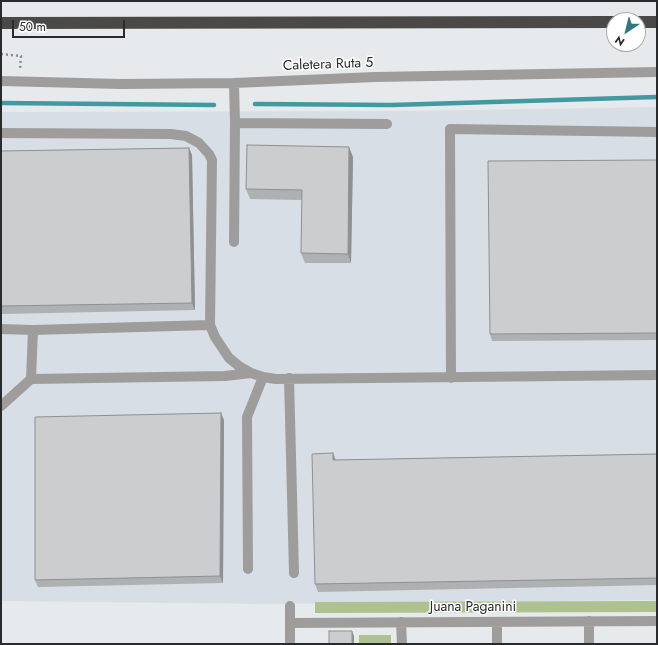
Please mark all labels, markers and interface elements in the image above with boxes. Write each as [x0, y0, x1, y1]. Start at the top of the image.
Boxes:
scale bar [14, 12, 127, 38]
north arrow [606, 12, 646, 52]
text: 50 m [19, 18, 46, 36]
text: N [612, 32, 628, 50]
street label: Caletera Ruta 5 [283, 55, 373, 75]
street label: Juana Paganini [430, 600, 516, 616]

